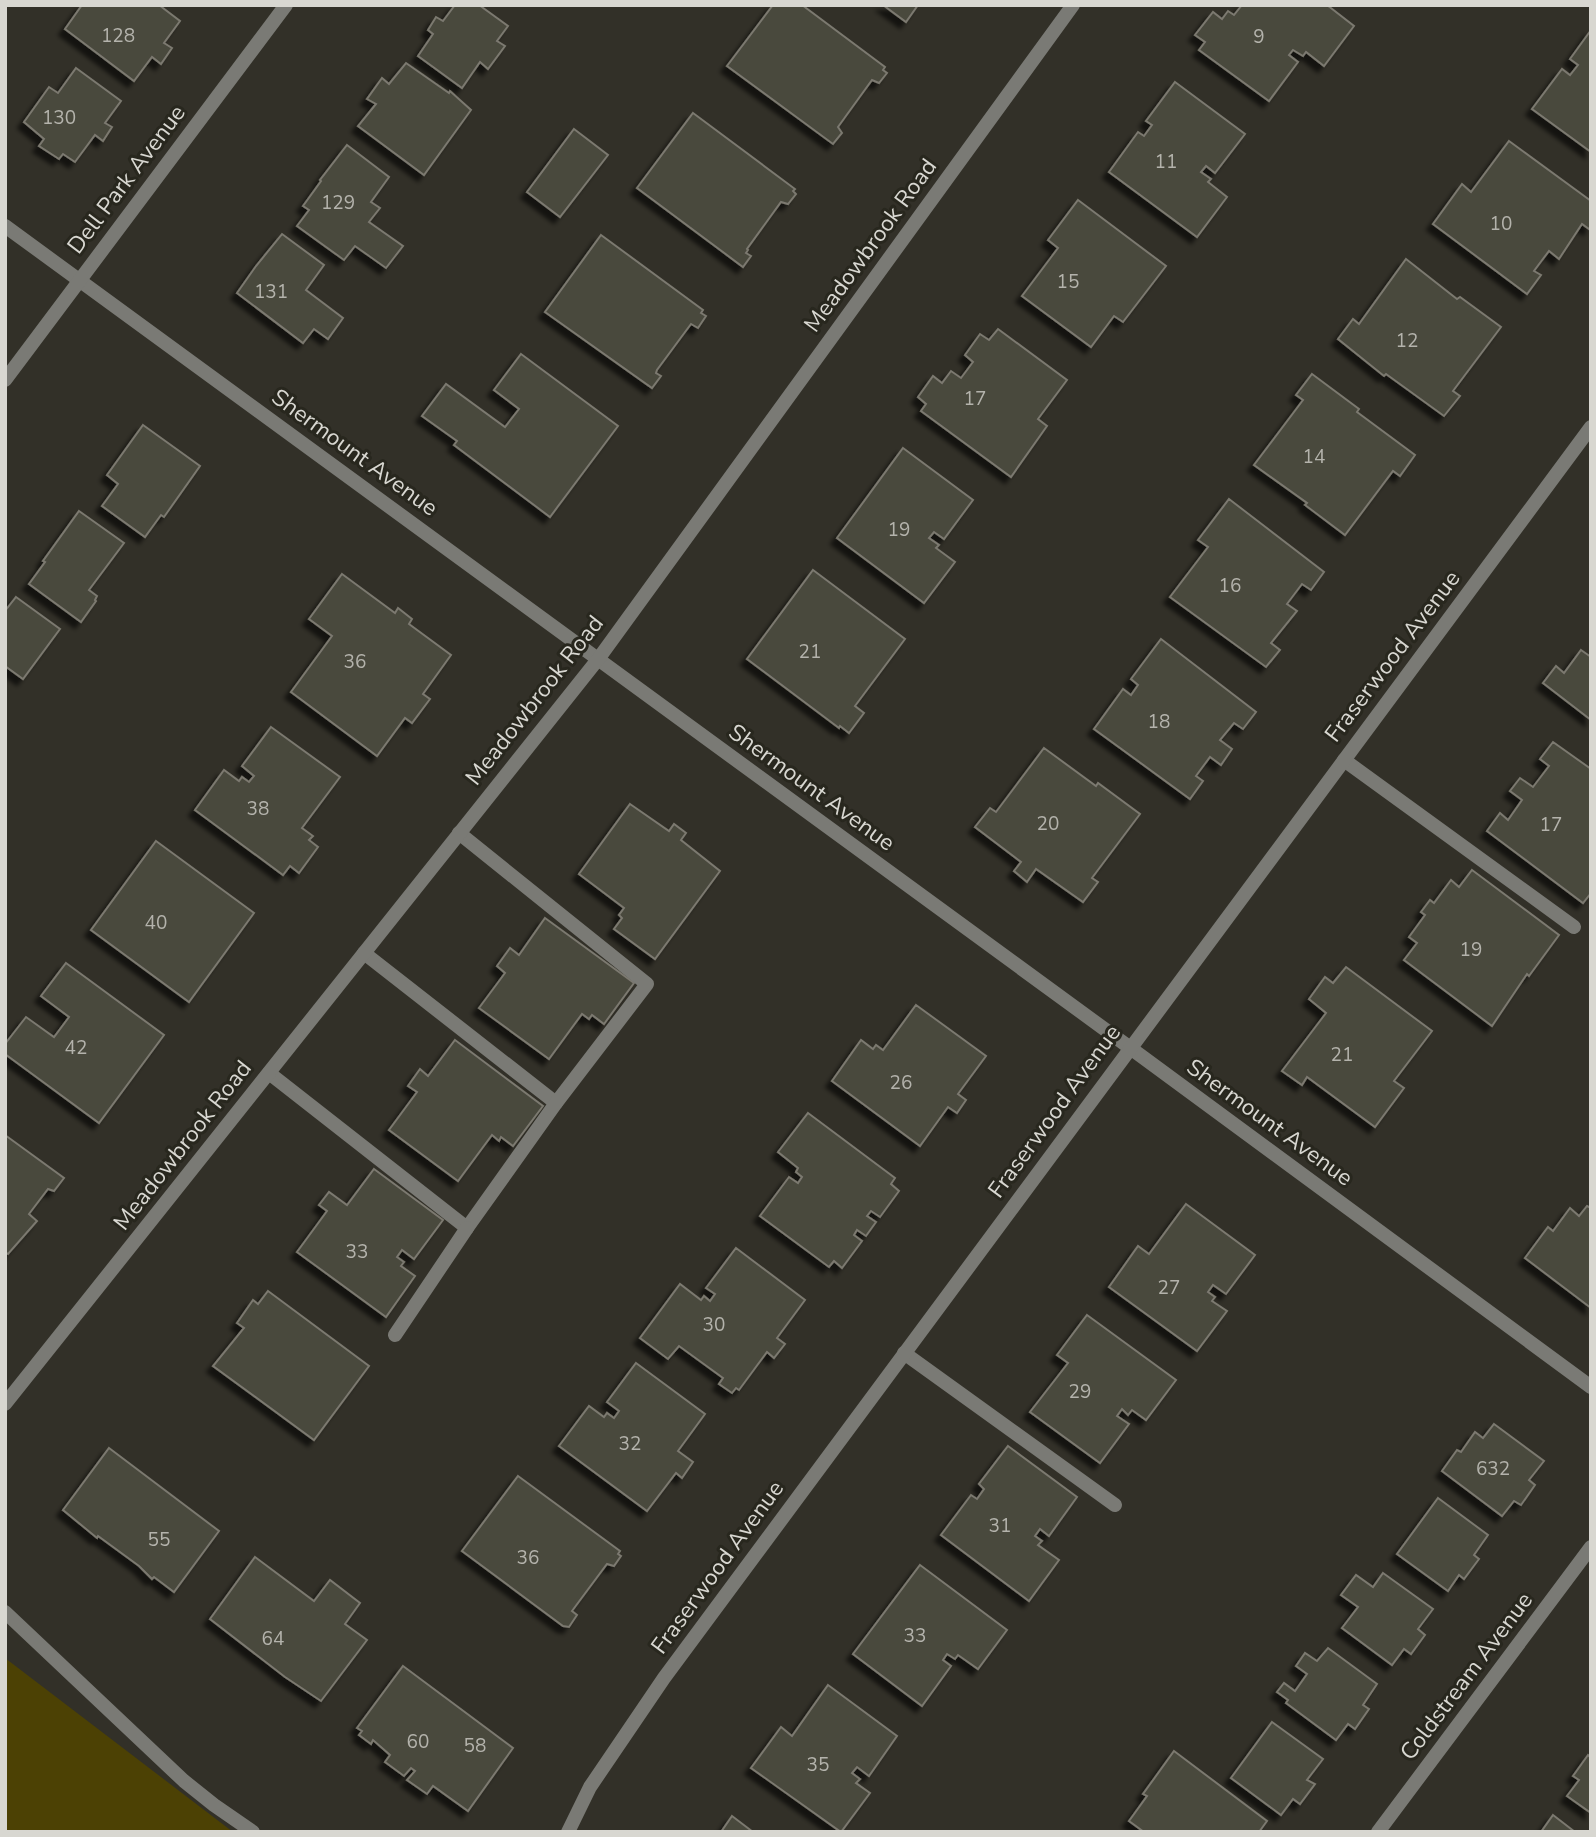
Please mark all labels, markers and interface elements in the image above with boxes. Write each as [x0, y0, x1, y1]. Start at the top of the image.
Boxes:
house number: 128 [101, 23, 135, 49]
house number: 9 [1253, 24, 1265, 50]
street label: Dell Park Avenue [60, 99, 193, 260]
house number: 130 [42, 105, 76, 131]
house number: 11 [1155, 149, 1177, 175]
street label: Meadowbrook Road [797, 152, 944, 338]
house number: 129 [321, 190, 355, 216]
house number: 10 [1490, 211, 1512, 237]
house number: 15 [1057, 269, 1079, 295]
house number: 131 [254, 279, 288, 305]
house number: 12 [1396, 328, 1418, 354]
street label: Shermount Avenue [265, 382, 444, 523]
house number: 17 [964, 386, 986, 412]
house number: 14 [1303, 444, 1325, 470]
house number: 19 [888, 517, 910, 543]
street label: Fraserwood Avenue [1318, 564, 1467, 748]
house number: 16 [1219, 573, 1241, 599]
street label: Meadowbrook Road [458, 609, 610, 792]
house number: 21 [799, 639, 821, 665]
house number: 36 [344, 649, 366, 675]
house number: 18 [1148, 709, 1170, 735]
street label: Shermount Avenue [722, 717, 901, 858]
house number: 38 [247, 796, 269, 822]
house number: 20 [1037, 811, 1059, 837]
house number: 17 [1540, 812, 1562, 838]
house number: 40 [145, 910, 167, 936]
house number: 19 [1460, 937, 1482, 963]
street label: Fraserwood Avenue [981, 1018, 1128, 1204]
house number: 42 [65, 1035, 87, 1061]
house number: 21 [1331, 1042, 1353, 1068]
street label: Shermount Avenue [1180, 1052, 1359, 1193]
street label: Meadowbrook Road [106, 1054, 258, 1237]
house number: 26 [890, 1070, 912, 1096]
house number: 33 [346, 1239, 368, 1265]
house number: 27 [1158, 1275, 1180, 1301]
house number: 30 [703, 1312, 725, 1338]
house number: 29 [1069, 1379, 1091, 1405]
house number: 32 [619, 1431, 641, 1457]
house number: 632 [1476, 1456, 1510, 1482]
street label: Fraserwood Avenue [644, 1474, 791, 1660]
house number: 31 [989, 1513, 1011, 1539]
house number: 55 [148, 1527, 170, 1553]
house number: 36 [517, 1545, 539, 1571]
street label: Coldstream Avenue [1393, 1586, 1540, 1767]
house number: 33 [904, 1623, 926, 1649]
house number: 64 [262, 1626, 284, 1652]
house number: 60 [407, 1729, 429, 1755]
house number: 58 [464, 1733, 486, 1759]
house number: 35 [807, 1752, 829, 1778]

